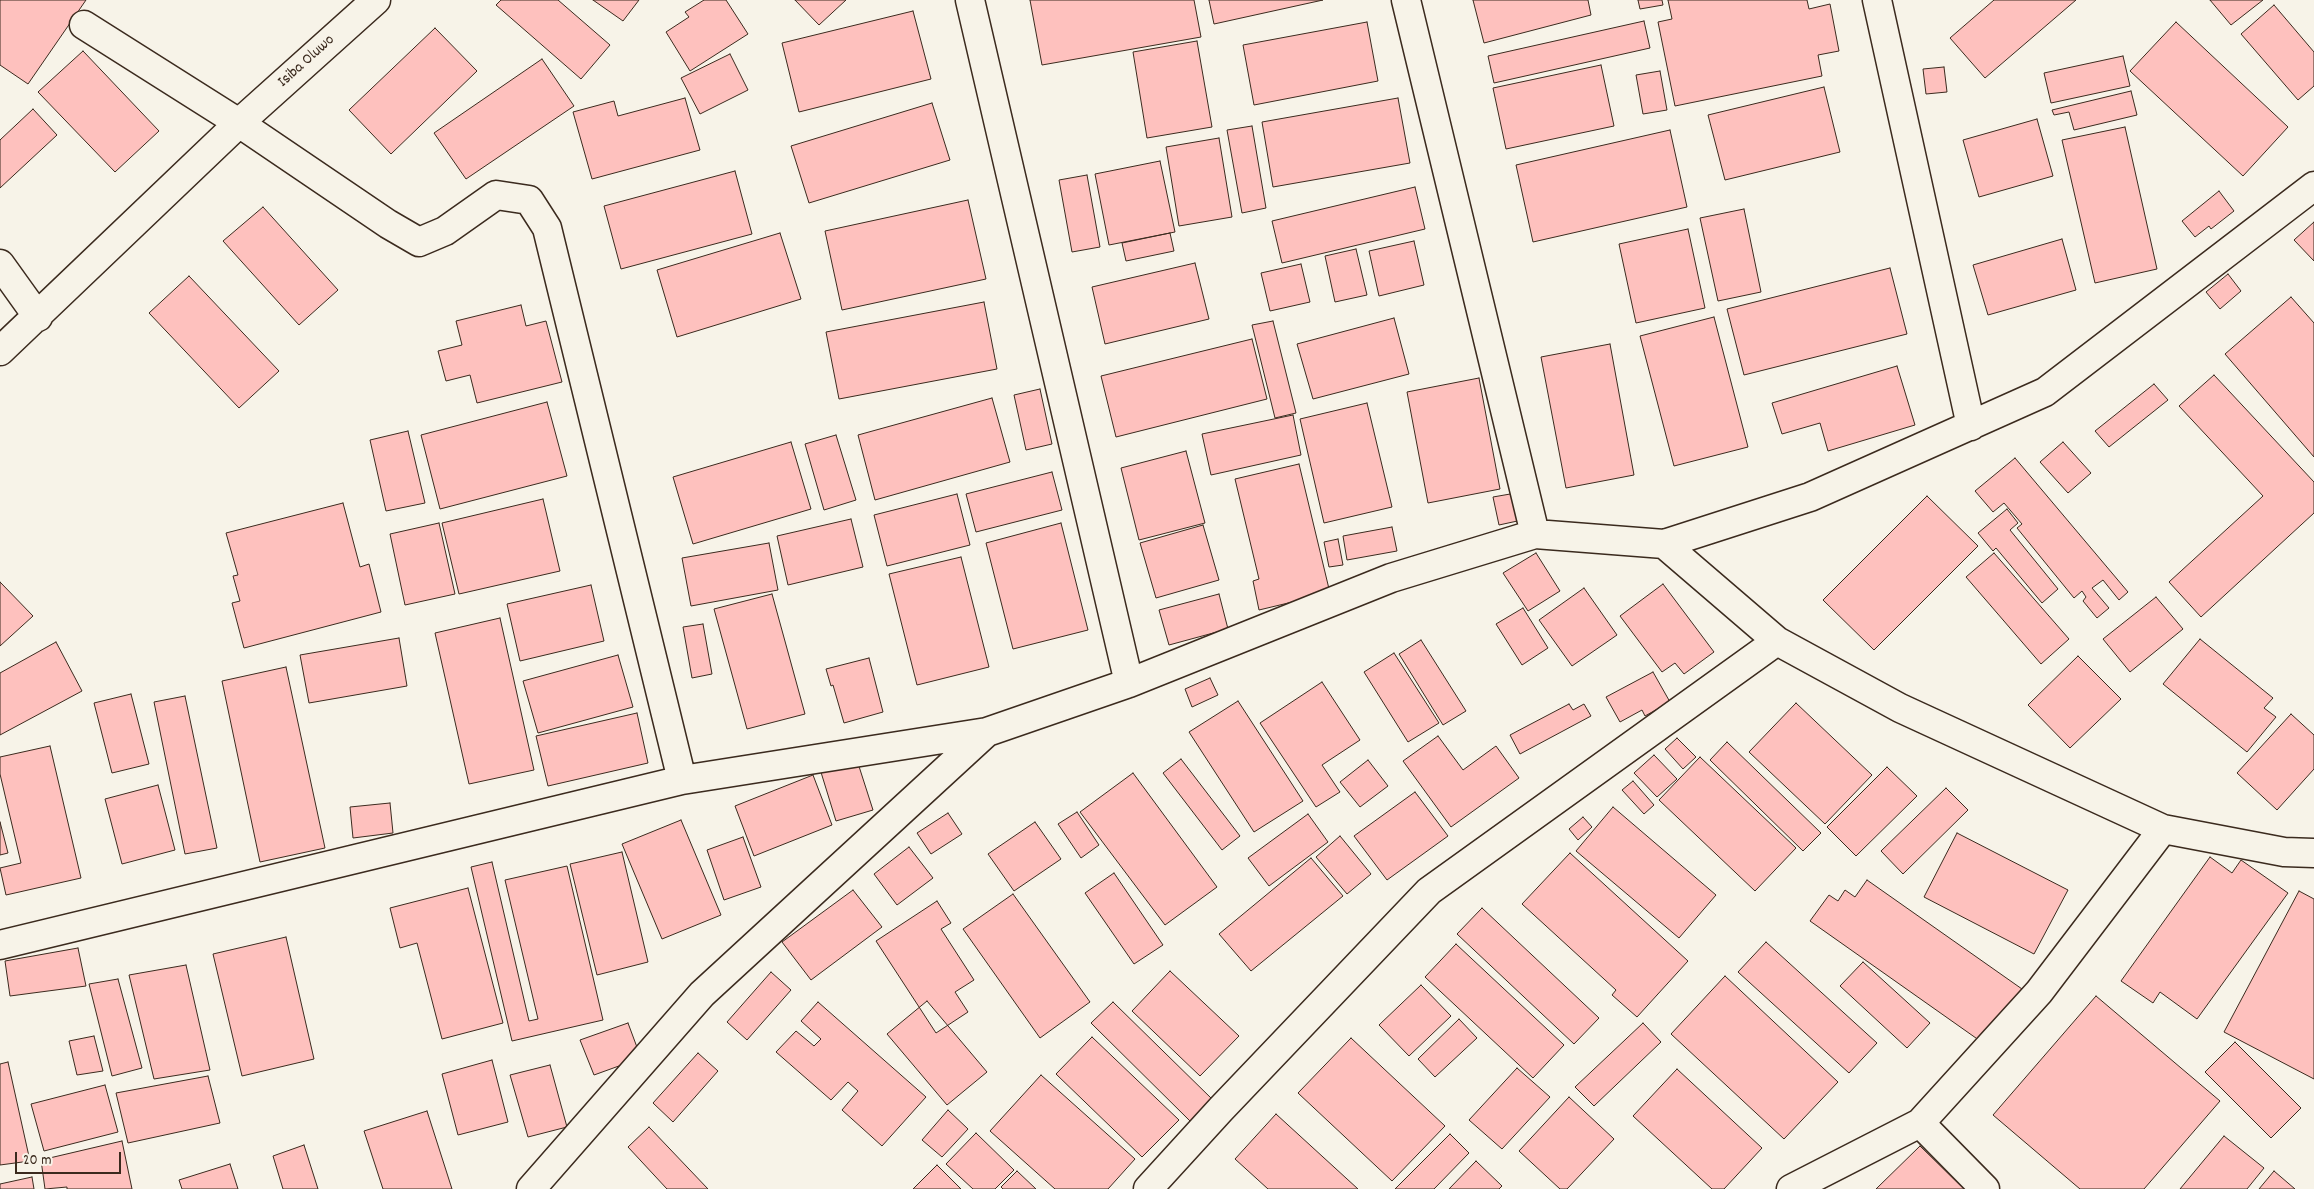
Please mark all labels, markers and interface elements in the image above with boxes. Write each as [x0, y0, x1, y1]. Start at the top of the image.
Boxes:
street label: Isiba Oluwo [275, 31, 339, 93]
scale bar [18, 1142, 124, 1174]
text: 20 m [23, 1150, 51, 1172]

